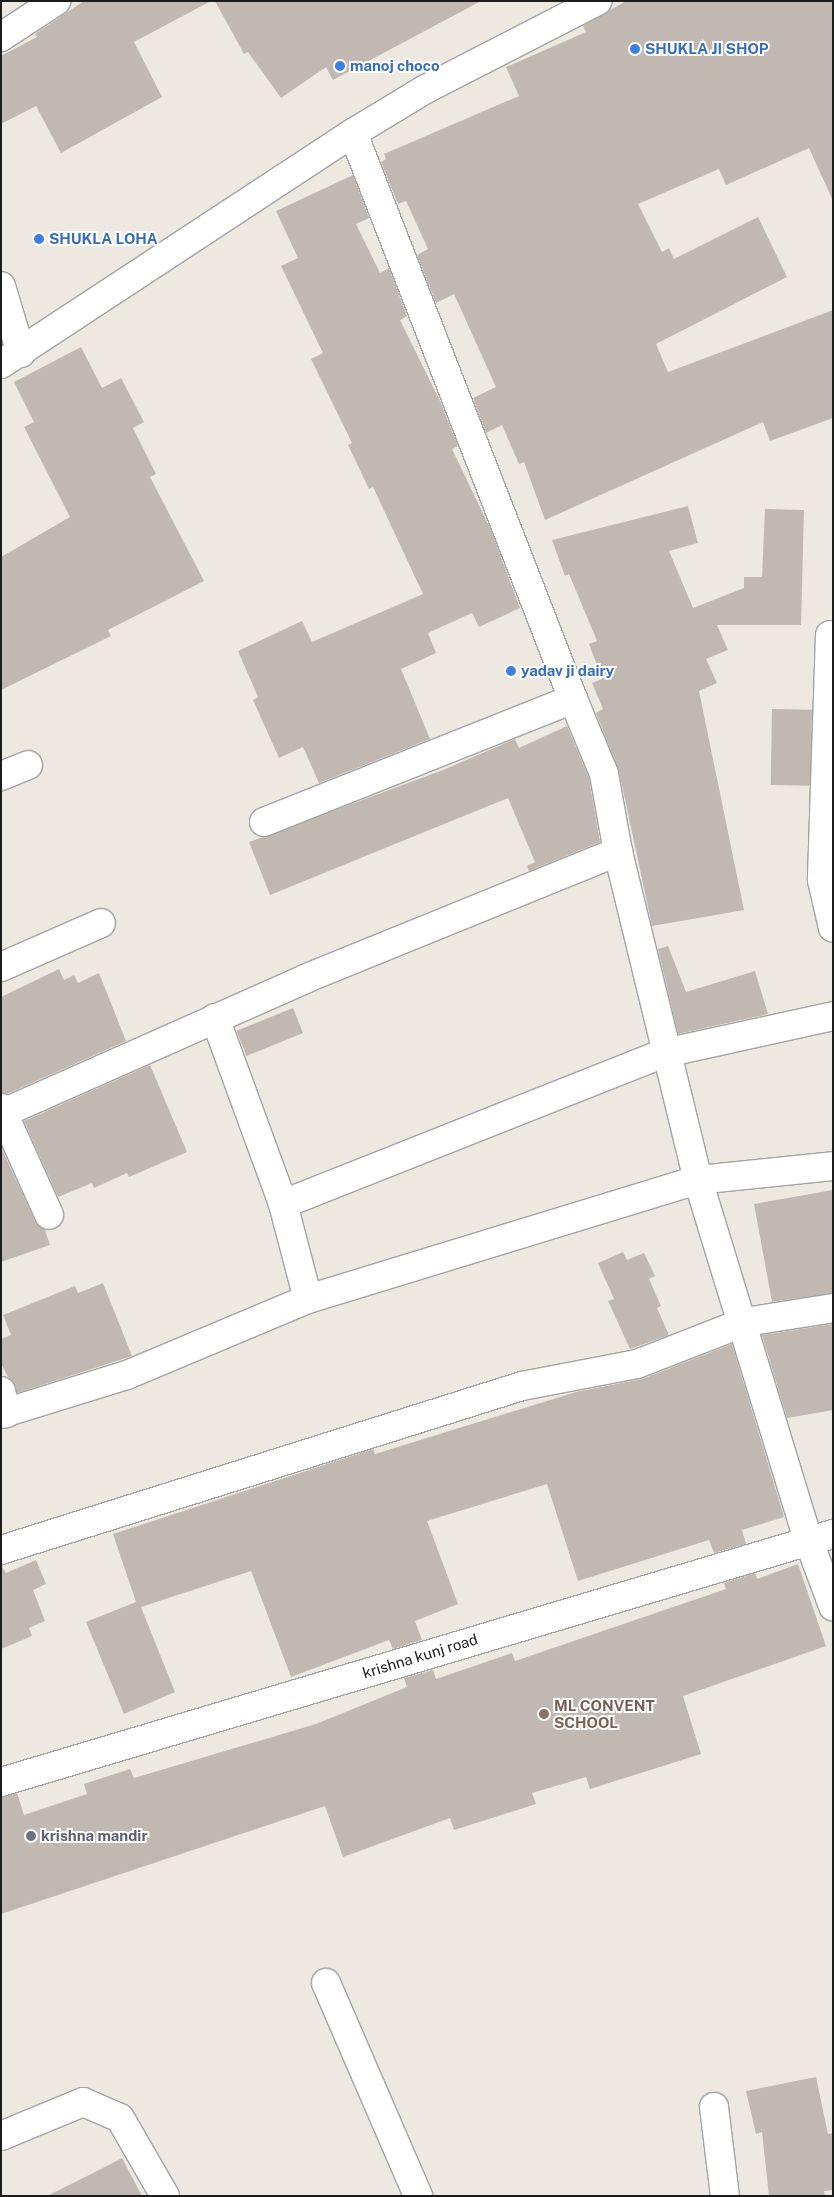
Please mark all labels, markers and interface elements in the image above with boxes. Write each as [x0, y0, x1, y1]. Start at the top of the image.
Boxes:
place label: SHUKLA JI SHOP [645, 40, 769, 58]
marker: SHUKLA JI SHOP [629, 43, 641, 55]
place label: manoj choco [350, 57, 440, 75]
marker: manoj choco [334, 60, 346, 72]
place label: SHUKLA LOHA [49, 230, 158, 248]
marker: SHUKLA LOHA [33, 233, 45, 245]
place label: yadav ji dairy [521, 662, 614, 680]
marker: yadav ji dairy [505, 665, 517, 677]
street label: krishna kunj road [360, 1630, 480, 1682]
place label: ML CONVENT SCHOOL [554, 1696, 655, 1731]
marker: ML CONVENT SCHOOL [538, 1708, 550, 1720]
place label: krishna mandir [41, 1827, 148, 1845]
marker: krishna mandir [25, 1830, 37, 1842]

